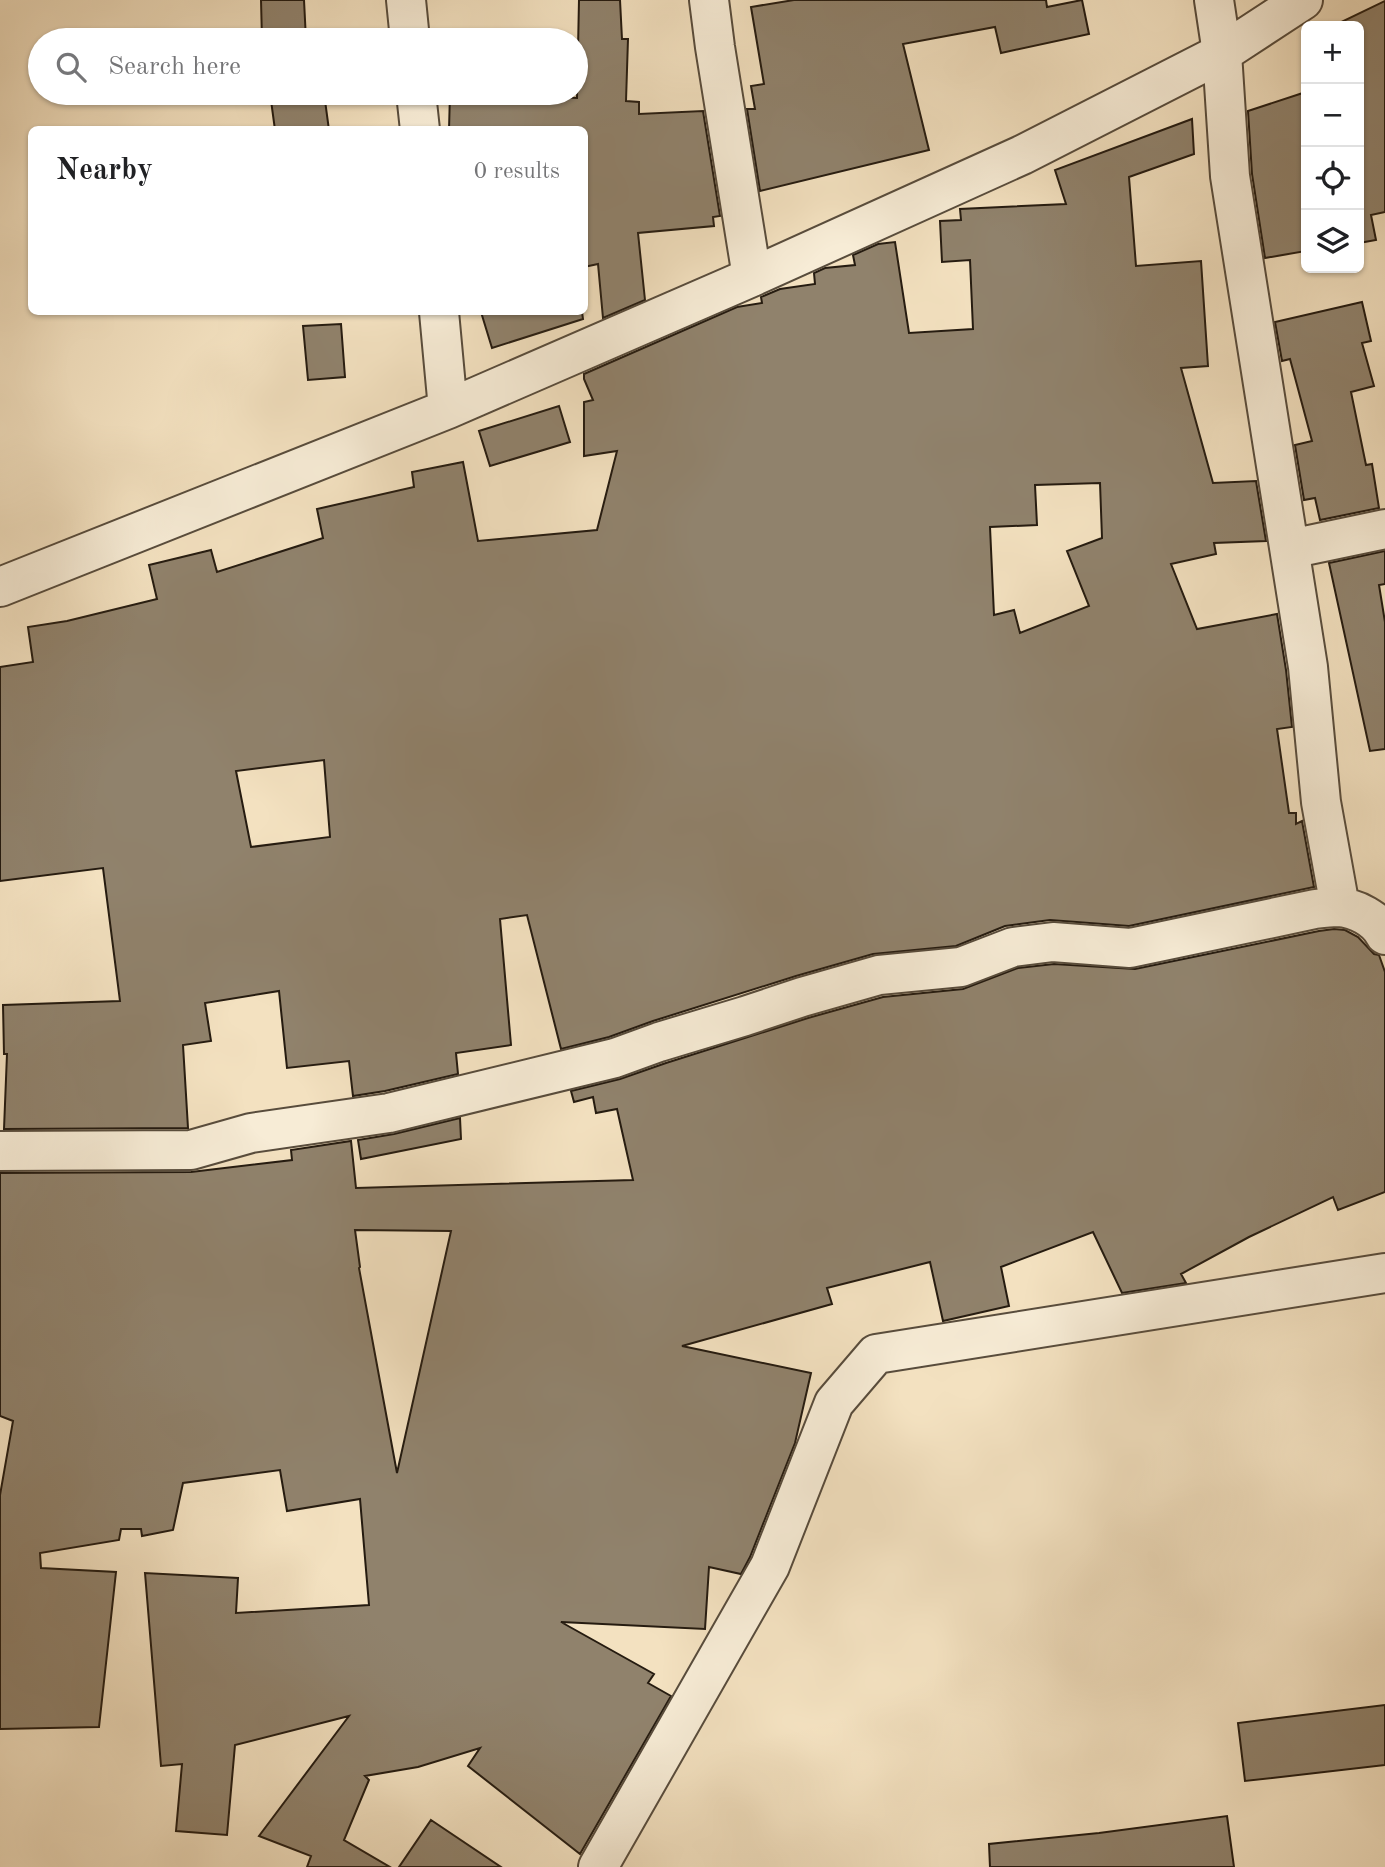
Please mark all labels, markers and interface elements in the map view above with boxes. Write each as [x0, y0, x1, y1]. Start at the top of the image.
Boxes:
map controls [1301, 21, 1364, 273]
button: + [1301, 21, 1364, 84]
search box [28, 28, 588, 105]
icon: search [52, 48, 90, 86]
text: Search here [108, 54, 241, 80]
button: − [1301, 84, 1364, 147]
button: locate [1301, 147, 1364, 210]
text: Nearby [56, 156, 153, 186]
text: 0 results [474, 160, 560, 183]
button: layers [1301, 210, 1364, 273]

